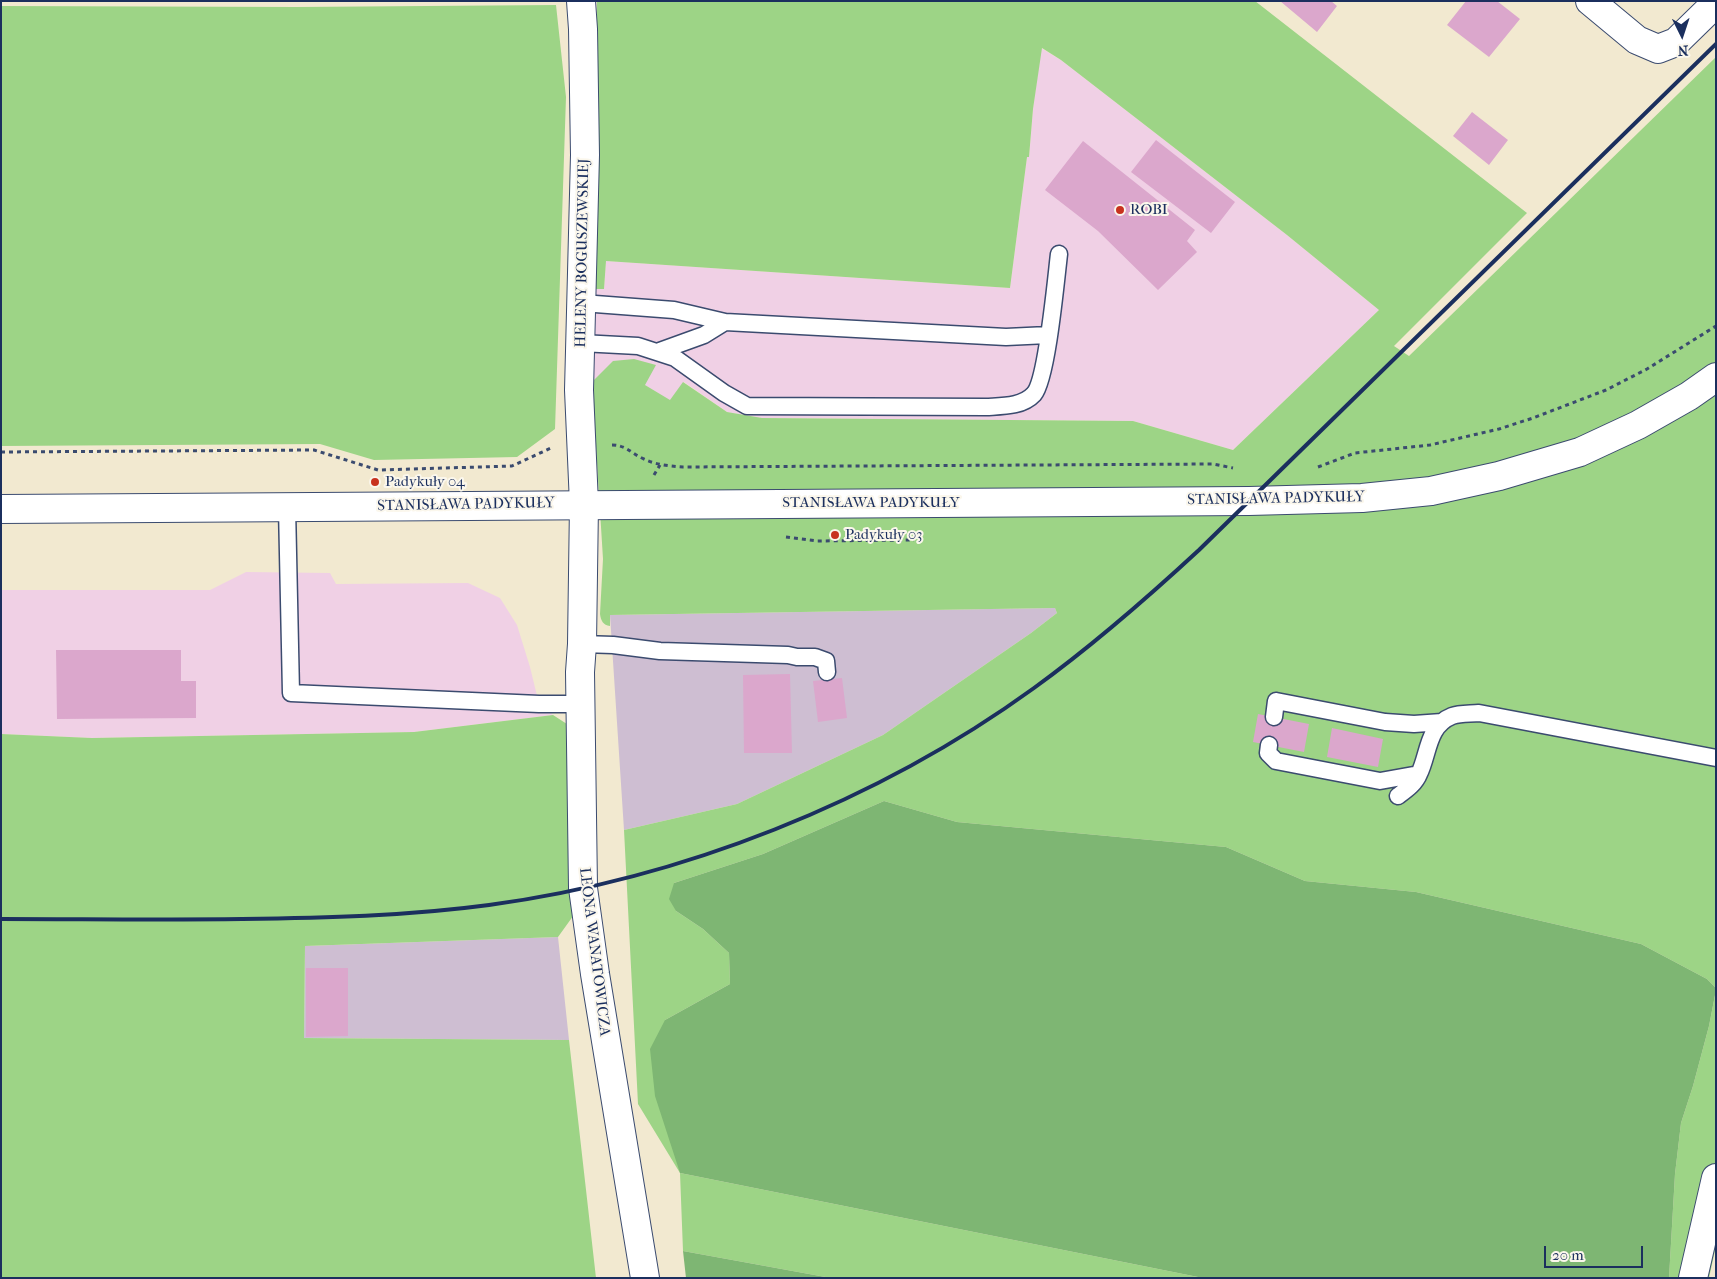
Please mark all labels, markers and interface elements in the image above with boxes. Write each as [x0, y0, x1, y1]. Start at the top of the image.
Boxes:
north arrow [1657, 10, 1707, 60]
text: N [1677, 42, 1689, 59]
street label: HELENY BOGUSZEWSKIEJ [572, 158, 594, 348]
place label: ROBI [1130, 201, 1168, 219]
marker: ROBI [1114, 204, 1126, 216]
place label: Padykuły 04 [385, 473, 465, 491]
marker: Padykuły 04 [369, 476, 381, 488]
street label: STANISŁAWA PADYKUŁY [1187, 488, 1365, 510]
street label: STANISŁAWA PADYKUŁY [377, 494, 555, 516]
street label: STANISŁAWA PADYKUŁY [782, 494, 960, 512]
place label: Padykuły 03 [845, 526, 922, 544]
marker: Padykuły 03 [829, 529, 841, 541]
street label: LEONA WANATOWICZA [575, 867, 613, 1037]
scale bar [1547, 1236, 1646, 1268]
text: 20 m [1552, 1246, 1584, 1264]

